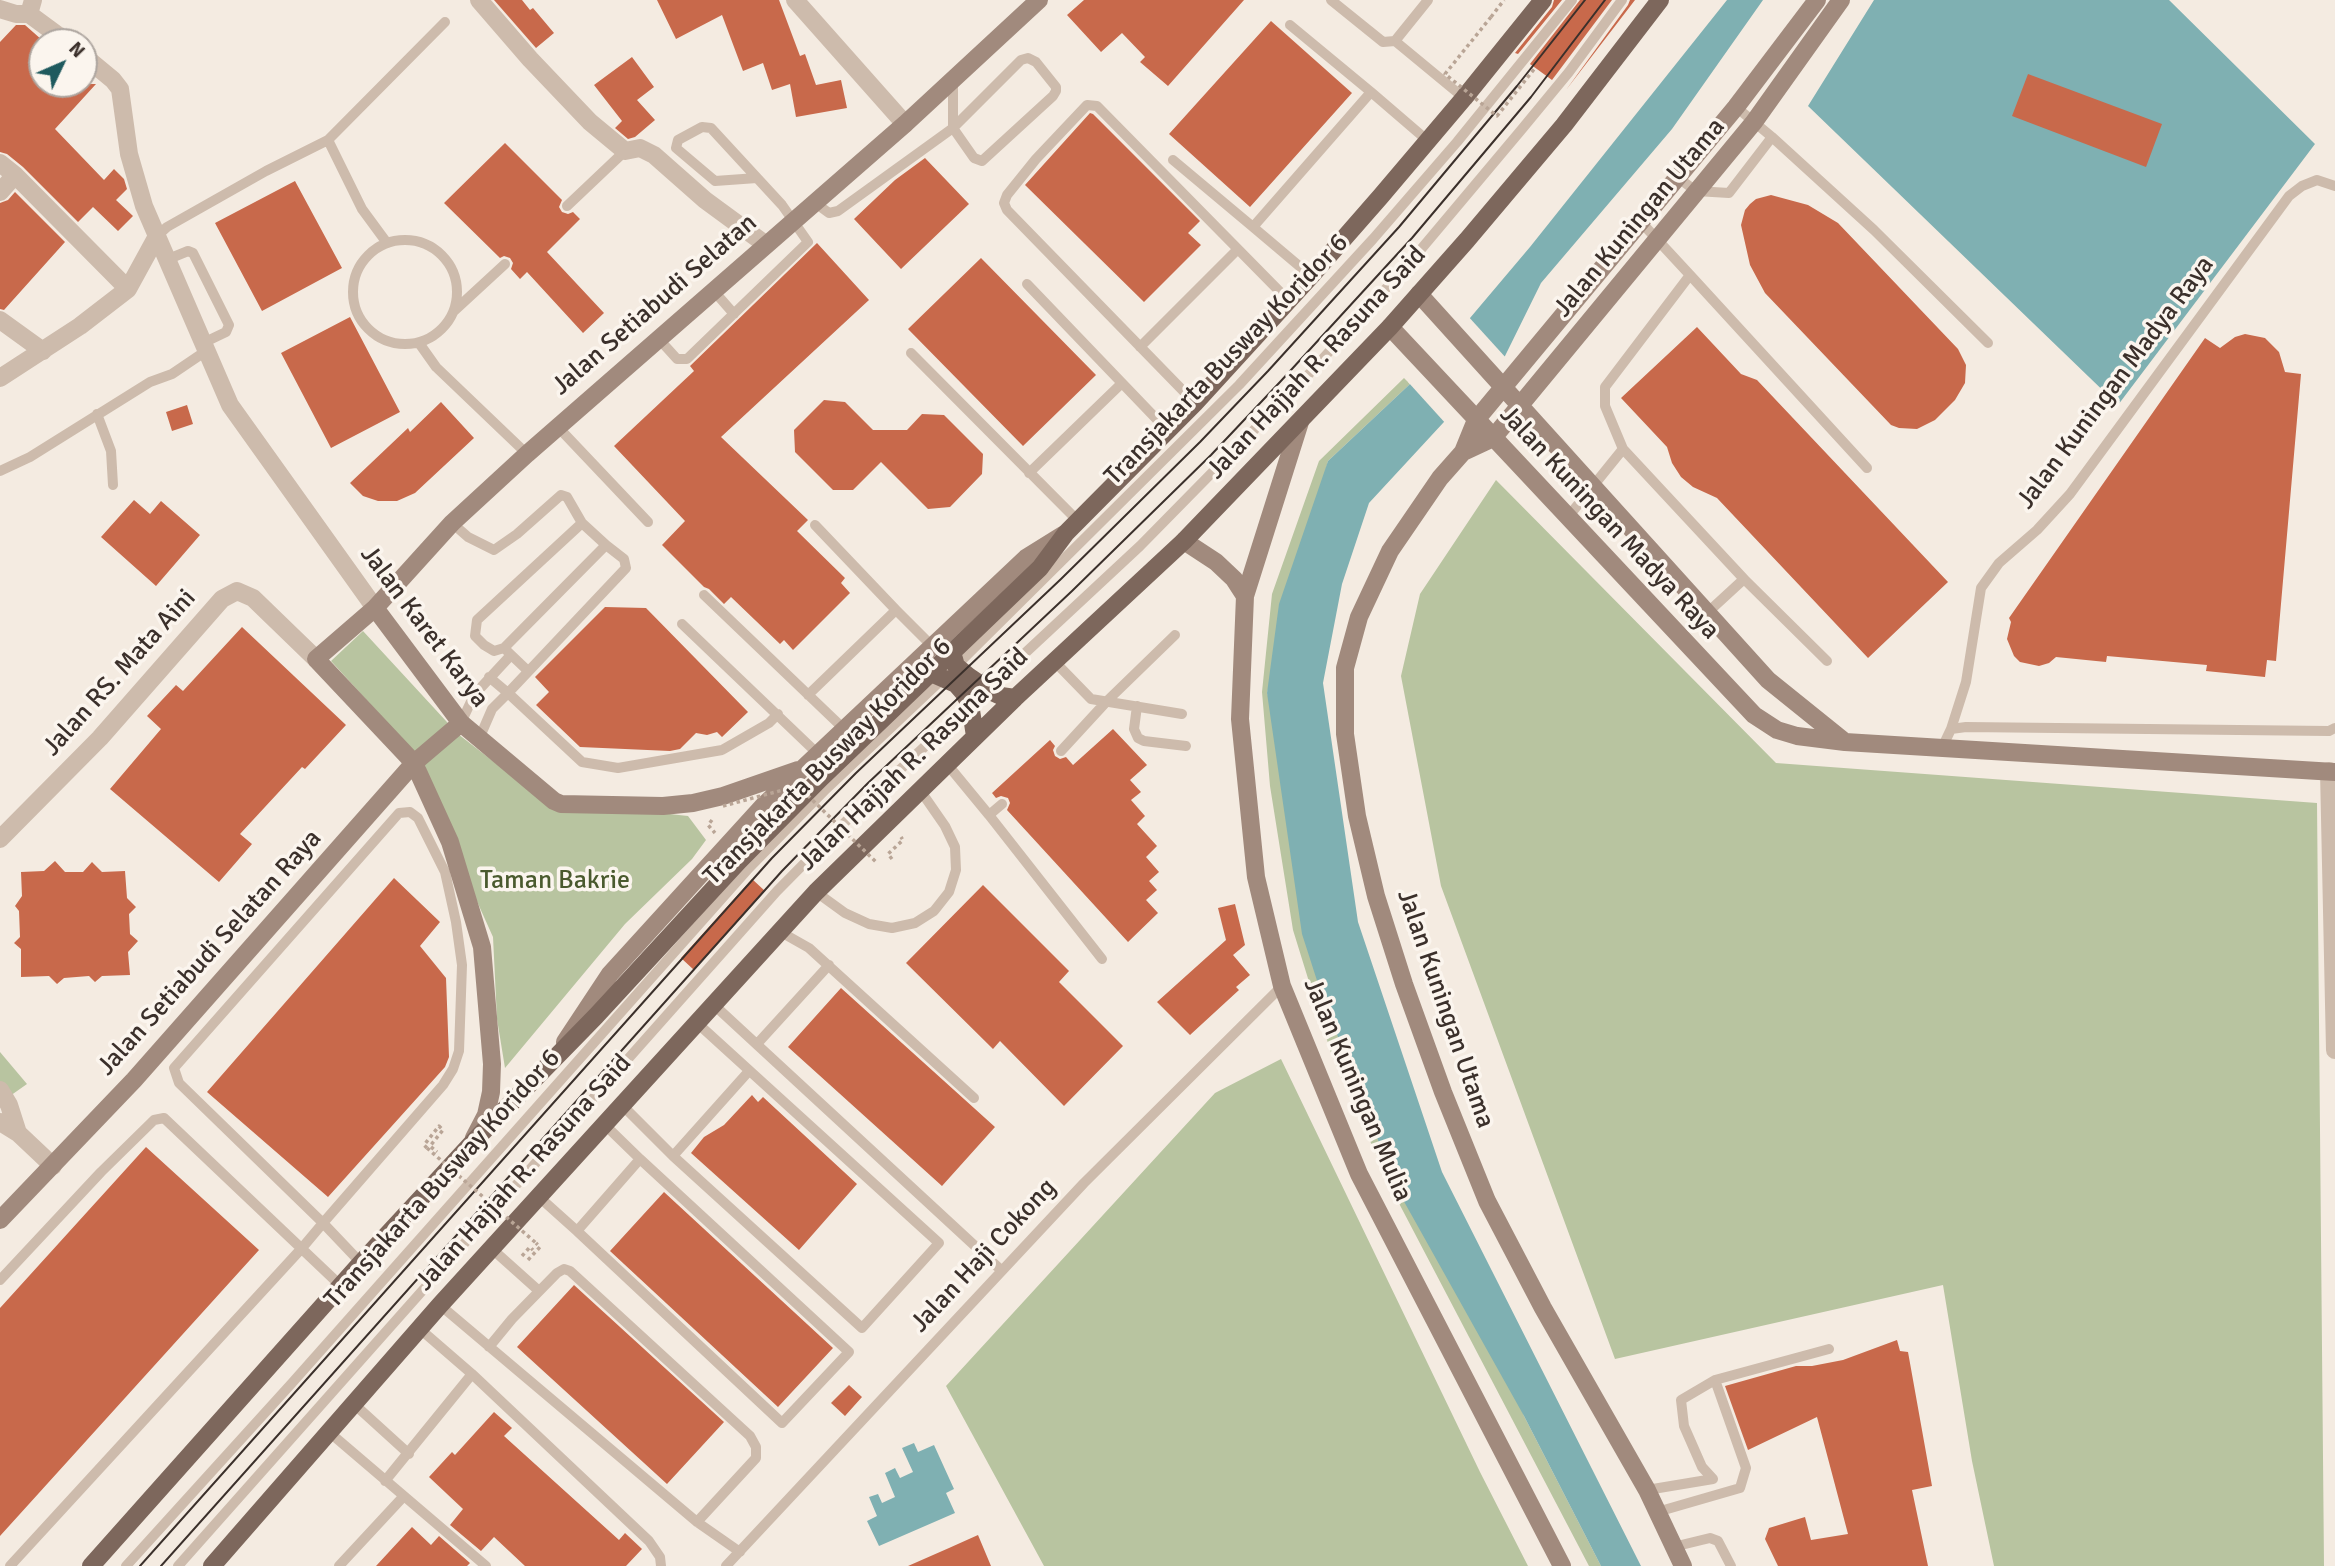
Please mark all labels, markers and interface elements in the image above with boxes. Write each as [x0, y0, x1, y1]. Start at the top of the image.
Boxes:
north arrow [28, 28, 98, 98]
text: N [63, 37, 90, 63]
street label: Jalan Kuningan Utama [1548, 112, 1732, 324]
street label: Jalan Setiabudi Selatan [546, 208, 764, 402]
street label: Transjakarta Busway Koridor 6 [1099, 228, 1355, 492]
street label: Jalan Hajjah R. Rasuna Said [1201, 240, 1433, 486]
street label: Jalan Kuningan Madya Raya [2011, 251, 2221, 515]
street label: Jalan Kuningan Madya Raya [1492, 400, 1726, 646]
street label: Jalan Karet Karya [353, 540, 495, 714]
street label: Jalan RS. Mata Aini [37, 583, 203, 763]
street label: Transjakarta Busway Koridor 6 [698, 632, 958, 892]
street label: Jalan Hajjah R. Rasuna Said [793, 642, 1035, 878]
street label: Jalan Setiabudi Selatan Raya [91, 824, 329, 1082]
park label: Taman Bakrie [480, 865, 630, 897]
street label: Jalan Kuningan Utama [1390, 886, 1500, 1132]
street label: Jalan Kuningan Mulia [1296, 974, 1418, 1206]
street label: Transjakarta Busway Koridor 6 [319, 1043, 567, 1315]
street label: Jalan Hajjah R. Rasuna Said [410, 1048, 638, 1298]
street label: Jalan Haji Cokong [905, 1173, 1063, 1339]

